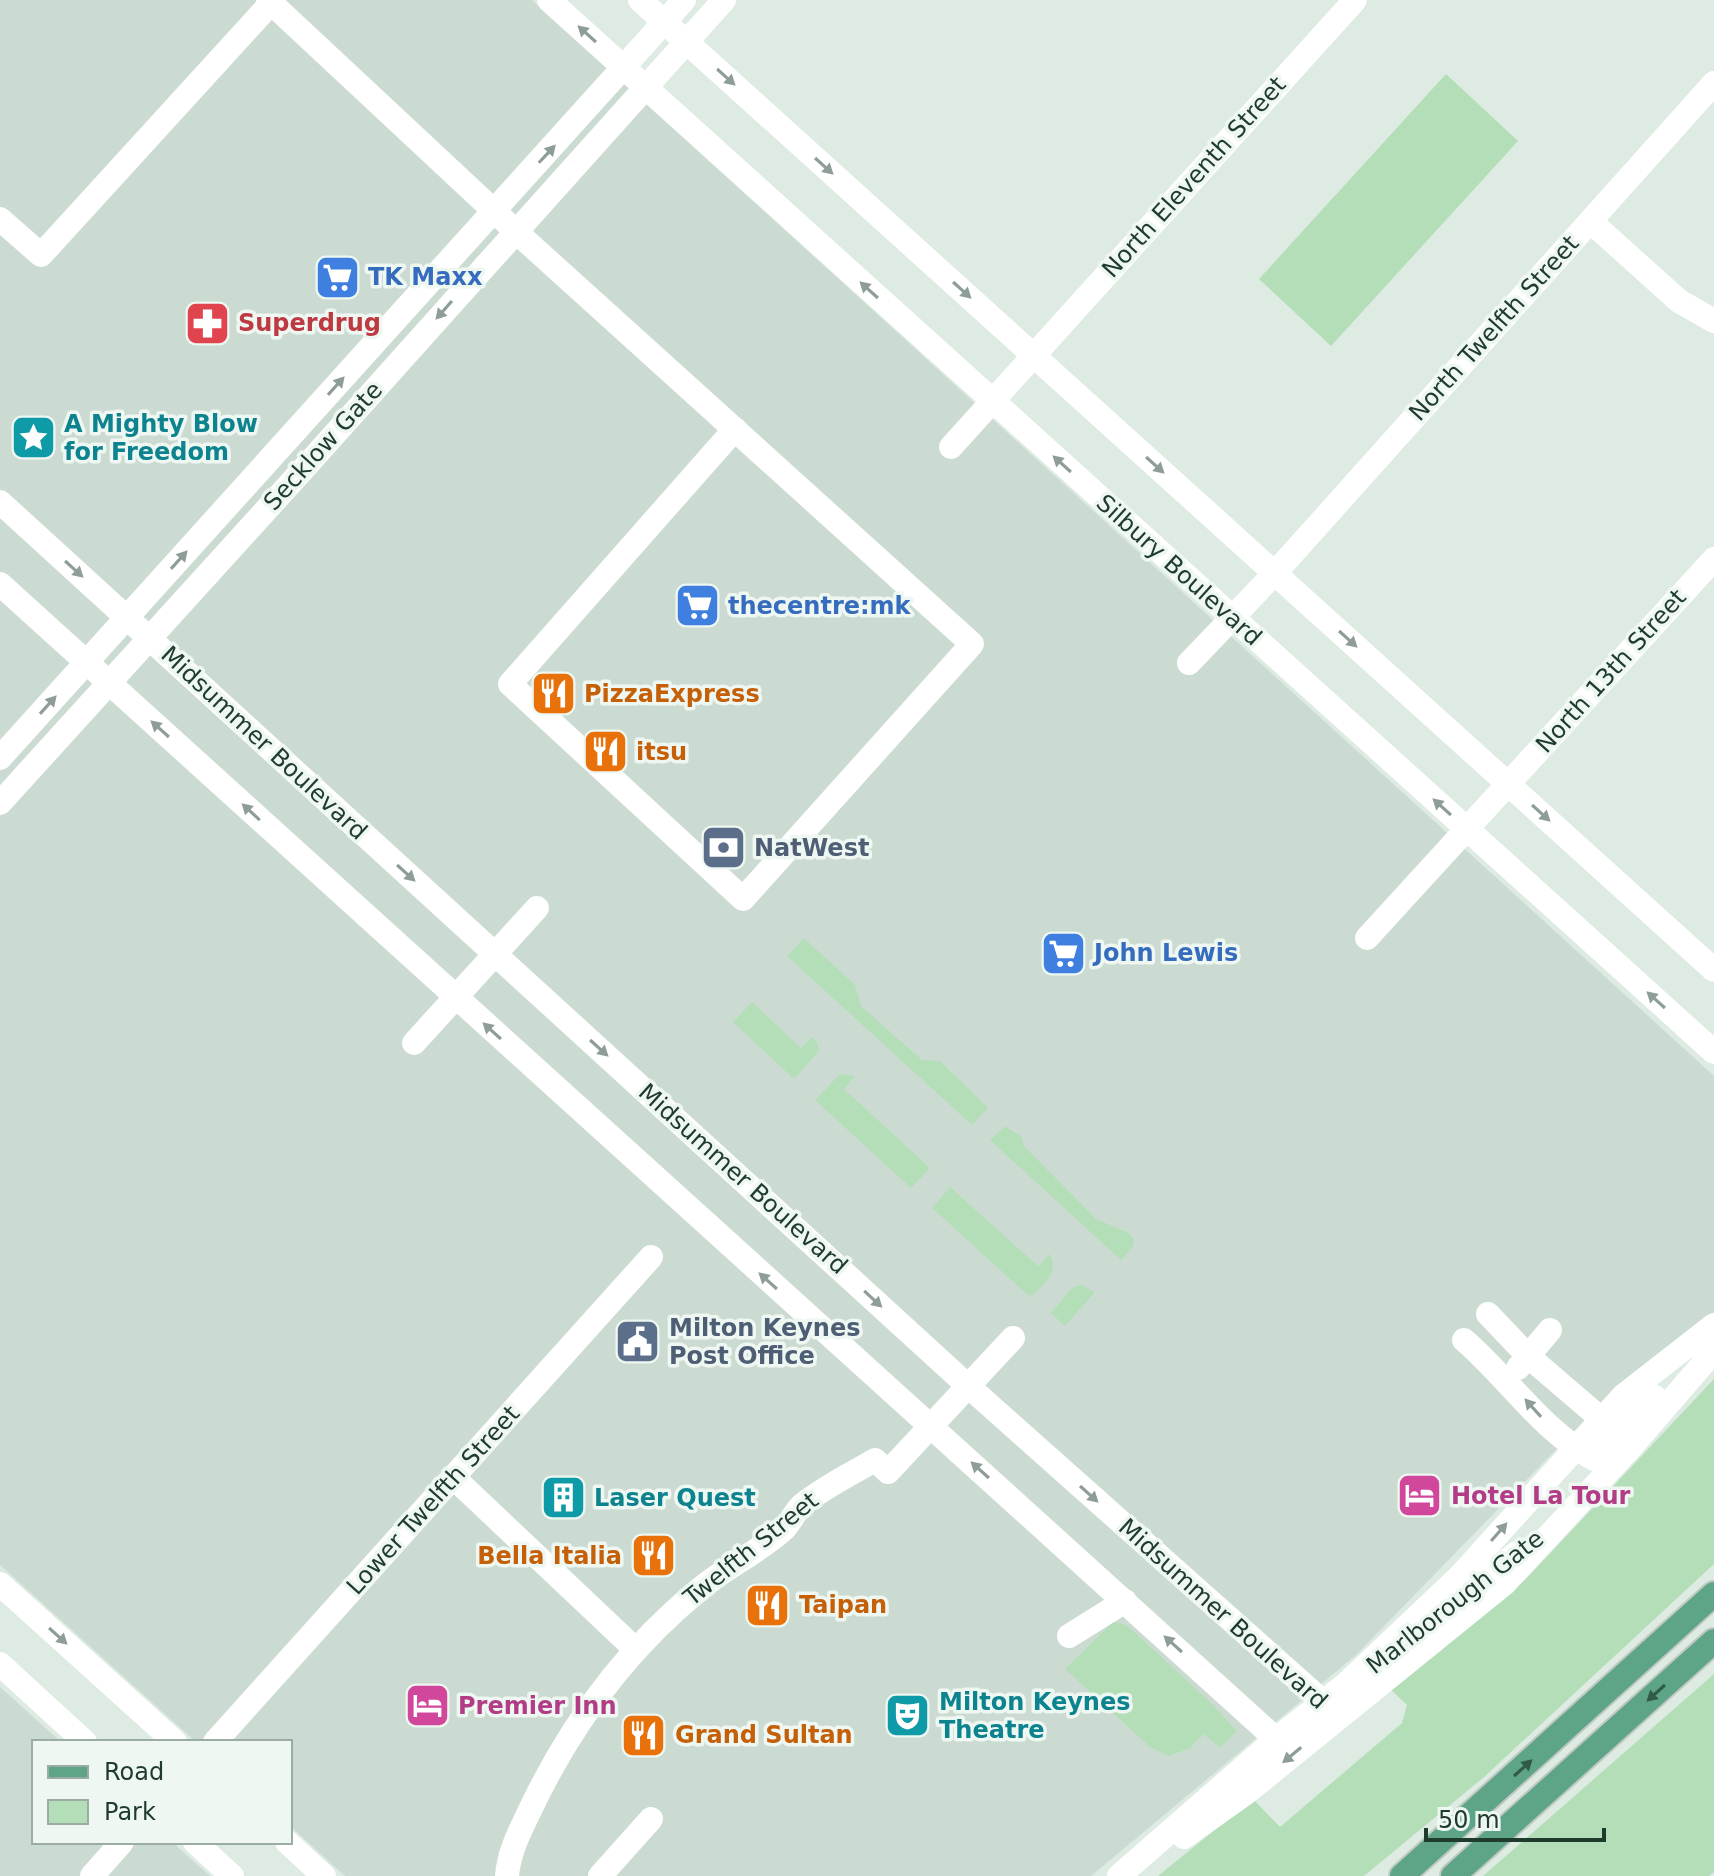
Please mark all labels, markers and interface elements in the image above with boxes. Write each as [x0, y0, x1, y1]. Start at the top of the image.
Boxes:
one-way arrow [578, 25, 597, 43]
one-way arrow [716, 68, 735, 86]
street label: North Eleventh Street [1096, 71, 1292, 283]
one-way arrow [537, 145, 555, 164]
one-way arrow [814, 156, 833, 174]
street label: North Twelfth Street [1403, 230, 1585, 426]
supermarket icon: TK Maxx [313, 253, 361, 301]
place label: TK Maxx [368, 263, 483, 291]
one-way arrow [953, 281, 972, 299]
one-way arrow [859, 282, 879, 299]
pharmacy icon: Superdrug [183, 299, 231, 347]
one-way arrow [436, 300, 453, 320]
place label: Superdrug [238, 309, 381, 337]
street label: Secklow Gate [258, 376, 388, 516]
one-way arrow [327, 376, 345, 395]
place label: A Mighty Blow for Freedom [64, 410, 258, 466]
place icon: A Mighty Blow for Freedom [9, 414, 57, 462]
one-way arrow [1145, 455, 1164, 473]
one-way arrow [1052, 456, 1072, 473]
street label: Silbury Boulevard [1091, 489, 1267, 651]
one-way arrow [170, 550, 187, 570]
one-way arrow [64, 560, 83, 578]
supermarket icon: thecentre:mk [673, 582, 721, 630]
street label: North 13th Street [1530, 583, 1692, 759]
place label: thecentre:mk [728, 592, 912, 620]
one-way arrow [1338, 629, 1357, 647]
street label: Midsummer Boulevard [155, 640, 373, 846]
restaurant icon: PizzaExpress [529, 670, 577, 718]
place label: PizzaExpress [584, 680, 760, 708]
one-way arrow [38, 695, 56, 714]
one-way arrow [151, 720, 170, 738]
restaurant icon: itsu [581, 728, 629, 776]
place label: itsu [636, 738, 687, 766]
one-way arrow [1433, 798, 1452, 816]
one-way arrow [242, 804, 261, 822]
one-way arrow [1531, 804, 1551, 822]
bank icon: NatWest [699, 824, 747, 872]
place label: NatWest [754, 834, 869, 862]
one-way arrow [397, 864, 416, 882]
supermarket icon: John Lewis [1039, 929, 1087, 977]
place label: John Lewis [1092, 939, 1238, 967]
one-way arrow [1647, 991, 1666, 1009]
one-way arrow [483, 1023, 503, 1040]
one-way arrow [589, 1039, 609, 1057]
street label: Midsummer Boulevard [633, 1078, 853, 1280]
one-way arrow [759, 1272, 778, 1290]
one-way arrow [864, 1290, 883, 1308]
place label: Milton Keynes Post Office [669, 1314, 860, 1370]
public building icon: Milton Keynes Post Office [614, 1318, 662, 1366]
one-way arrow [1524, 1398, 1542, 1417]
street label: Lower Twelfth Street [341, 1400, 525, 1600]
one-way arrow [970, 1462, 989, 1480]
hotel icon: Hotel La Tour [1396, 1472, 1444, 1520]
building icon: Laser Quest [539, 1474, 587, 1522]
place label: Hotel La Tour [1451, 1482, 1631, 1510]
place label: Laser Quest [594, 1484, 756, 1512]
one-way arrow [1078, 1485, 1098, 1502]
street label: Twelfth Street [677, 1486, 824, 1612]
street label: Midsummer Boulevard [1113, 1513, 1333, 1715]
one-way arrow [1489, 1522, 1507, 1542]
street label: Marlborough Gate [1361, 1524, 1549, 1680]
restaurant icon: Bella Italia [629, 1532, 677, 1580]
place label: Bella Italia [477, 1542, 622, 1570]
restaurant icon: Taipan [744, 1581, 792, 1629]
place label: Taipan [799, 1591, 887, 1619]
one-way arrow [48, 1626, 67, 1644]
one-way arrow [1163, 1636, 1182, 1654]
hotel icon: Premier Inn [403, 1682, 451, 1730]
one-way arrow [1646, 1684, 1666, 1702]
place label: Milton Keynes Theatre [939, 1688, 1130, 1744]
place label: Premier Inn [458, 1692, 617, 1720]
theatre icon: Milton Keynes Theatre [884, 1692, 932, 1740]
restaurant icon: Grand Sultan [620, 1711, 668, 1759]
place label: Grand Sultan [675, 1721, 853, 1749]
legend [32, 1740, 292, 1844]
one-way arrow [1283, 1746, 1303, 1763]
text: Road [104, 1758, 164, 1786]
one-way arrow [1513, 1760, 1532, 1778]
scale bar [1426, 1792, 1604, 1842]
text: Park [104, 1798, 156, 1826]
text: 50 m [1438, 1806, 1500, 1834]

